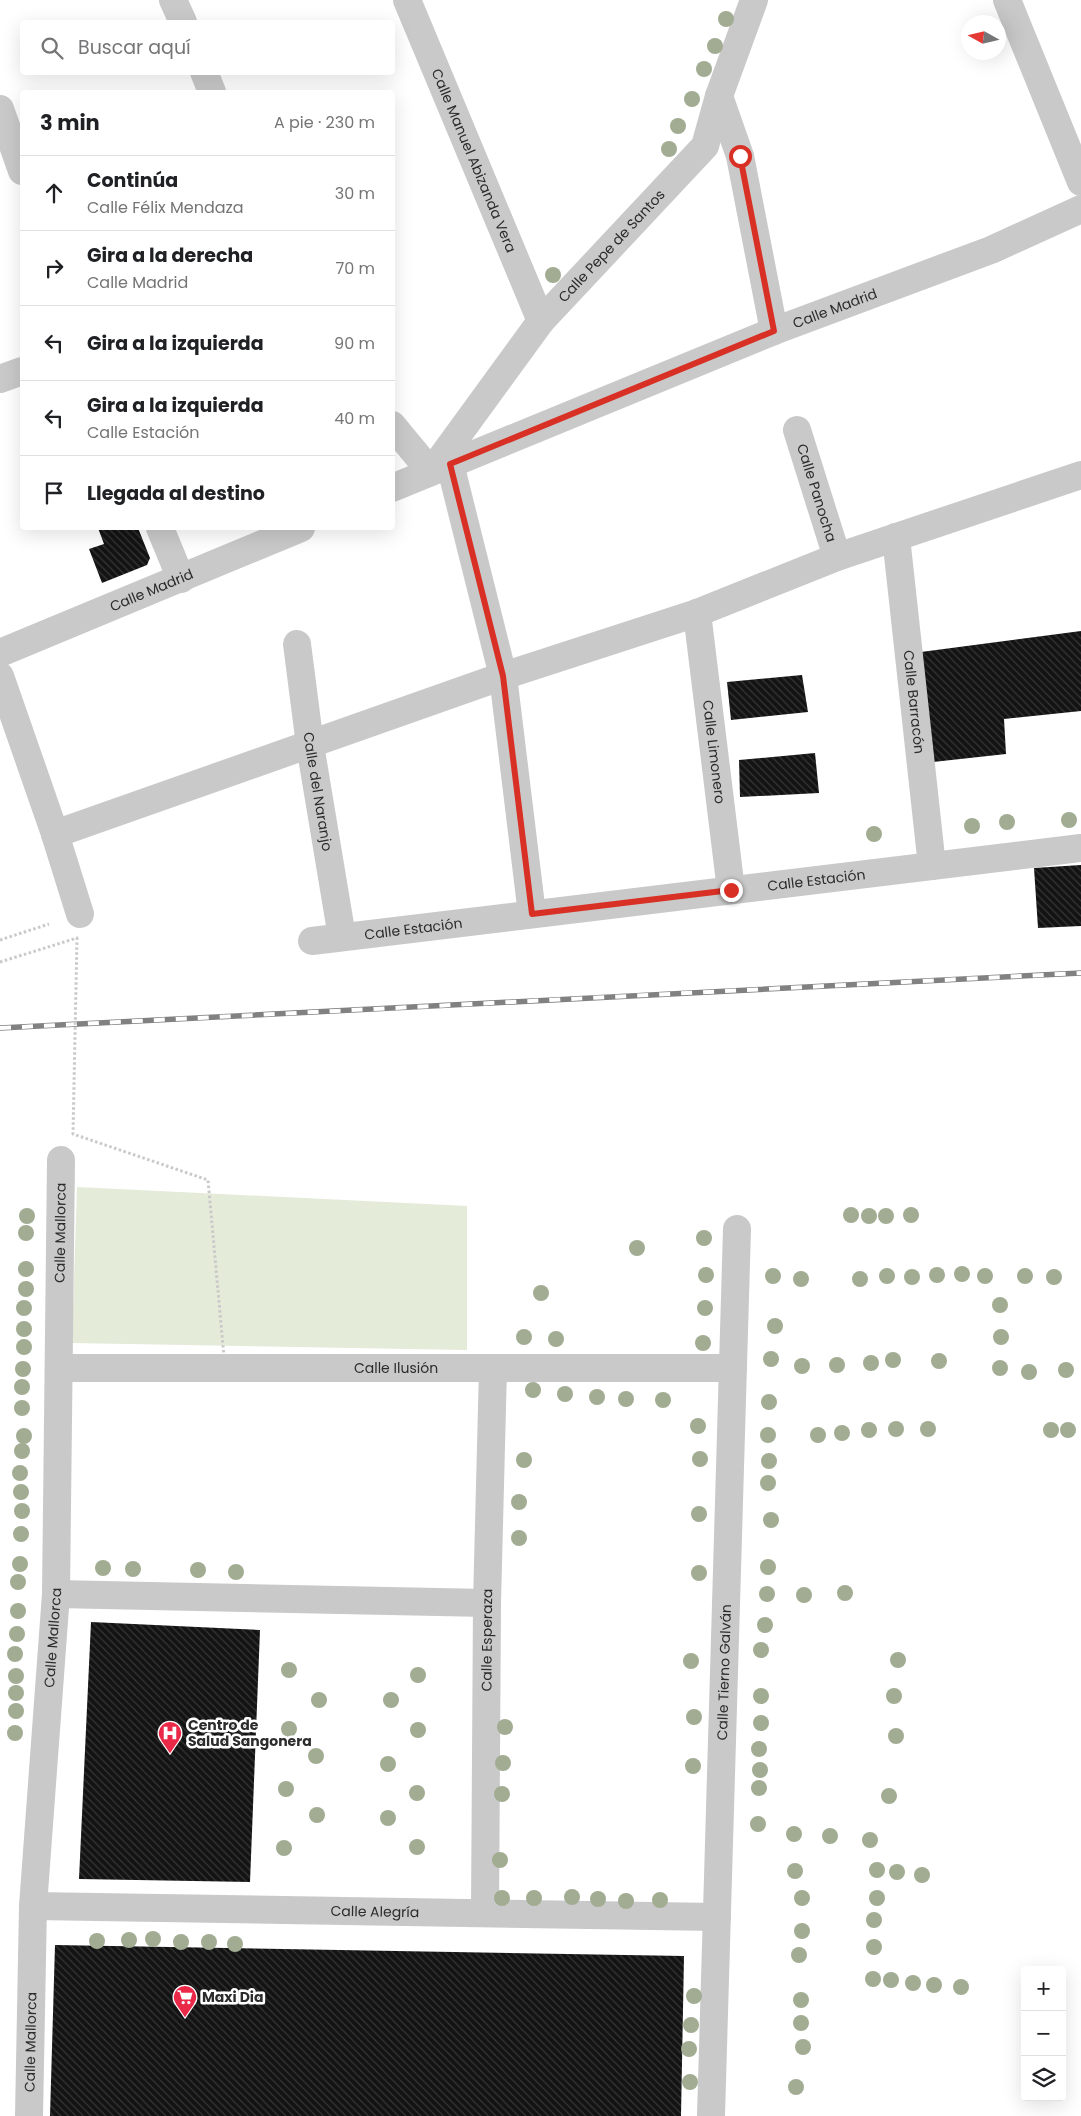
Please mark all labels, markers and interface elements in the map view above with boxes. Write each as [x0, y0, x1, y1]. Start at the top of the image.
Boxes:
north arrow [961, 15, 1006, 60]
search box [20, 20, 395, 75]
icon: search [38, 34, 66, 62]
text: Buscar aquí [78, 34, 191, 61]
street label: Calle Manuel Abizanda Vera [427, 65, 521, 256]
text: 3 min [40, 108, 100, 137]
text: A pie · 230 m [274, 111, 375, 134]
route start [729, 145, 752, 168]
text: Continúa [87, 167, 178, 194]
icon: ahead [40, 179, 68, 207]
text: 30 m [335, 182, 375, 205]
street label: Calle Pepe de Santos [554, 185, 669, 307]
text: Calle Félix Mendaza [87, 196, 244, 219]
text: Gira a la derecha [87, 242, 253, 269]
icon: right [40, 254, 68, 282]
text: 70 m [335, 257, 375, 280]
text: Calle Madrid [87, 271, 188, 294]
street label: Calle Madrid [790, 283, 880, 333]
icon: left [40, 329, 68, 357]
text: Gira a la izquierda [87, 330, 264, 357]
text: 90 m [334, 332, 375, 355]
text: Gira a la izquierda [87, 392, 264, 419]
icon: left [40, 404, 68, 432]
text: 40 m [334, 407, 375, 430]
text: Calle Estación [87, 421, 200, 444]
street label: Calle Panocha [792, 441, 842, 545]
icon: arrive [40, 479, 68, 507]
text: Llegada al destino [87, 480, 265, 507]
street label: Calle Madrid [107, 564, 196, 616]
street label: Calle Barracón [898, 649, 930, 755]
street label: Calle Limonero [698, 699, 730, 805]
street label: Calle del Naranjo [298, 731, 338, 853]
street label: Calle Estación [766, 864, 866, 896]
route end [720, 879, 743, 902]
street label: Calle Estación [363, 913, 463, 945]
street label: Calle Mallorca [50, 1183, 71, 1283]
street label: Calle Ilusión [354, 1358, 438, 1378]
street label: Calle Mallorca [39, 1588, 66, 1688]
street label: Calle Esperaza [476, 1588, 497, 1691]
street label: Calle Tierno Galván [712, 1604, 736, 1741]
place label: Centro de Salud Sangonera [188, 1715, 312, 1751]
hospital icon: Centro de Salud Sangonera [157, 1720, 183, 1754]
street label: Calle Alegría [330, 1901, 420, 1922]
map controls [1021, 1966, 1066, 2101]
button: + [1021, 1966, 1066, 2011]
supermarket icon: Maxi Dia [172, 1984, 198, 2018]
place label: Maxi Dia [202, 1987, 264, 2007]
street label: Calle Mallorca [19, 1992, 41, 2092]
button: − [1021, 2011, 1066, 2056]
button: layers [1021, 2056, 1066, 2101]

